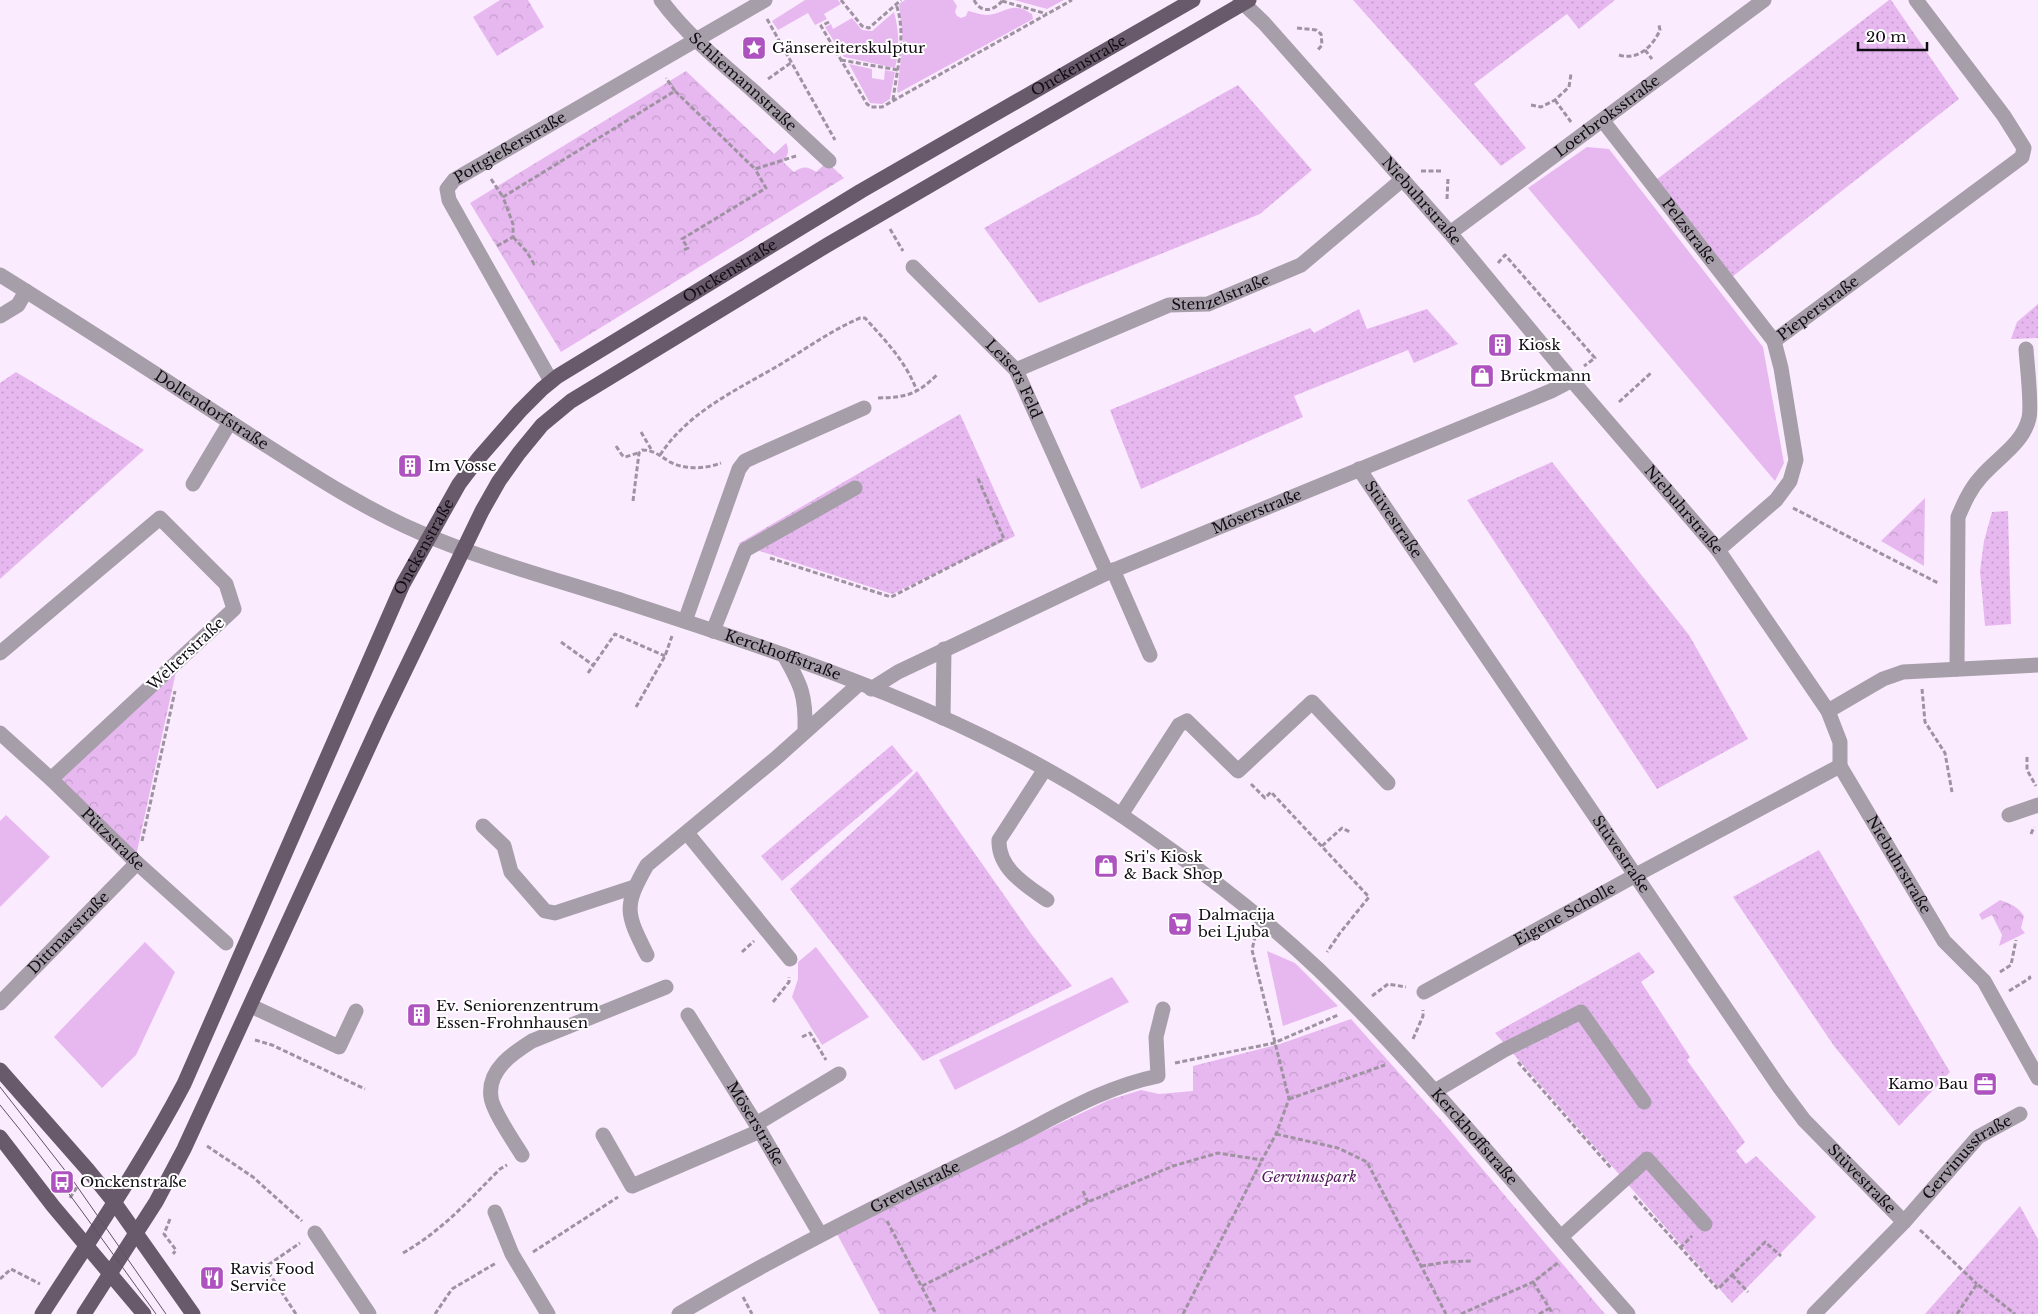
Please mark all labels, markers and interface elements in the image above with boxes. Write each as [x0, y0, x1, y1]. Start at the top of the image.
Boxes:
scale bar [1858, 20, 1927, 52]
text: 20 m [1866, 27, 1906, 46]
street label: Schliemannstraße [685, 28, 801, 135]
street label: Onckenstraße [1027, 30, 1130, 100]
place icon: Gänsereiterskulptur [741, 35, 767, 61]
place label: Gänsereiterskulptur [772, 38, 926, 57]
street label: Loerbroksstraße [1551, 71, 1663, 161]
street label: Pottgießerstraße [450, 107, 569, 187]
street label: Niebuhrstraße [1378, 153, 1466, 249]
street label: Pelzstraße [1658, 194, 1721, 268]
street label: Onckenstraße [679, 235, 780, 307]
street label: Stenzelstraße [1171, 269, 1273, 314]
street label: Pieperstraße [1773, 271, 1862, 344]
building icon: Kiosk [1487, 332, 1513, 358]
street label: Leisers Feld [982, 335, 1046, 421]
place label: Kiosk [1518, 335, 1561, 354]
shop icon: Brückmann [1469, 363, 1495, 389]
street label: Dollendorfstraße [151, 366, 272, 453]
place label: Brückmann [1500, 366, 1591, 385]
building icon: Im Vosse [397, 453, 423, 479]
place label: Im Vosse [428, 456, 497, 475]
street label: Niebuhrstraße [1640, 461, 1727, 558]
street label: Stüvestraße [1361, 477, 1427, 562]
street label: Möserstraße [1209, 484, 1304, 538]
street label: Onckenstraße [390, 495, 458, 597]
street label: Welterstraße [143, 613, 228, 695]
street label: Kerckhoffstraße [722, 625, 844, 684]
street label: Pützstraße [77, 804, 149, 874]
street label: Stüvestraße [1588, 812, 1655, 896]
street label: Niebuhrstraße [1863, 812, 1936, 917]
place label: Sri's Kiosk & Back Shop [1124, 847, 1223, 883]
shop icon: Sri's Kiosk & Back Shop [1093, 853, 1119, 879]
street label: Eigene Scholle [1511, 878, 1619, 949]
street label: Dittmarstraße [24, 887, 113, 978]
place label: Dalmacija bei Ljuba [1197, 905, 1275, 941]
supermarket icon: Dalmacija bei Ljuba [1167, 911, 1193, 937]
place label: Ev. Seniorenzentrum Essen-Frohnhausen [436, 996, 599, 1032]
building icon: Ev. Seniorenzentrum Essen-Frohnhausen [406, 1002, 432, 1028]
office icon: Kamo Bau [1972, 1071, 1998, 1097]
place label: Kamo Bau [1888, 1074, 1968, 1093]
street label: Möserstraße [723, 1078, 788, 1169]
street label: Kerckhoffstraße [1427, 1084, 1522, 1189]
street label: Gervinusstraße [1918, 1110, 2015, 1203]
street label: Stüvestraße [1824, 1140, 1900, 1217]
street label: Grevelstraße [867, 1156, 963, 1217]
park label: Gervinuspark [1261, 1167, 1357, 1186]
bus stop icon: Onckenstraße [49, 1169, 75, 1195]
place label: Onckenstraße [80, 1172, 187, 1191]
place label: Ravis Food Service [230, 1259, 314, 1295]
restaurant icon: Ravis Food Service [199, 1265, 225, 1291]

